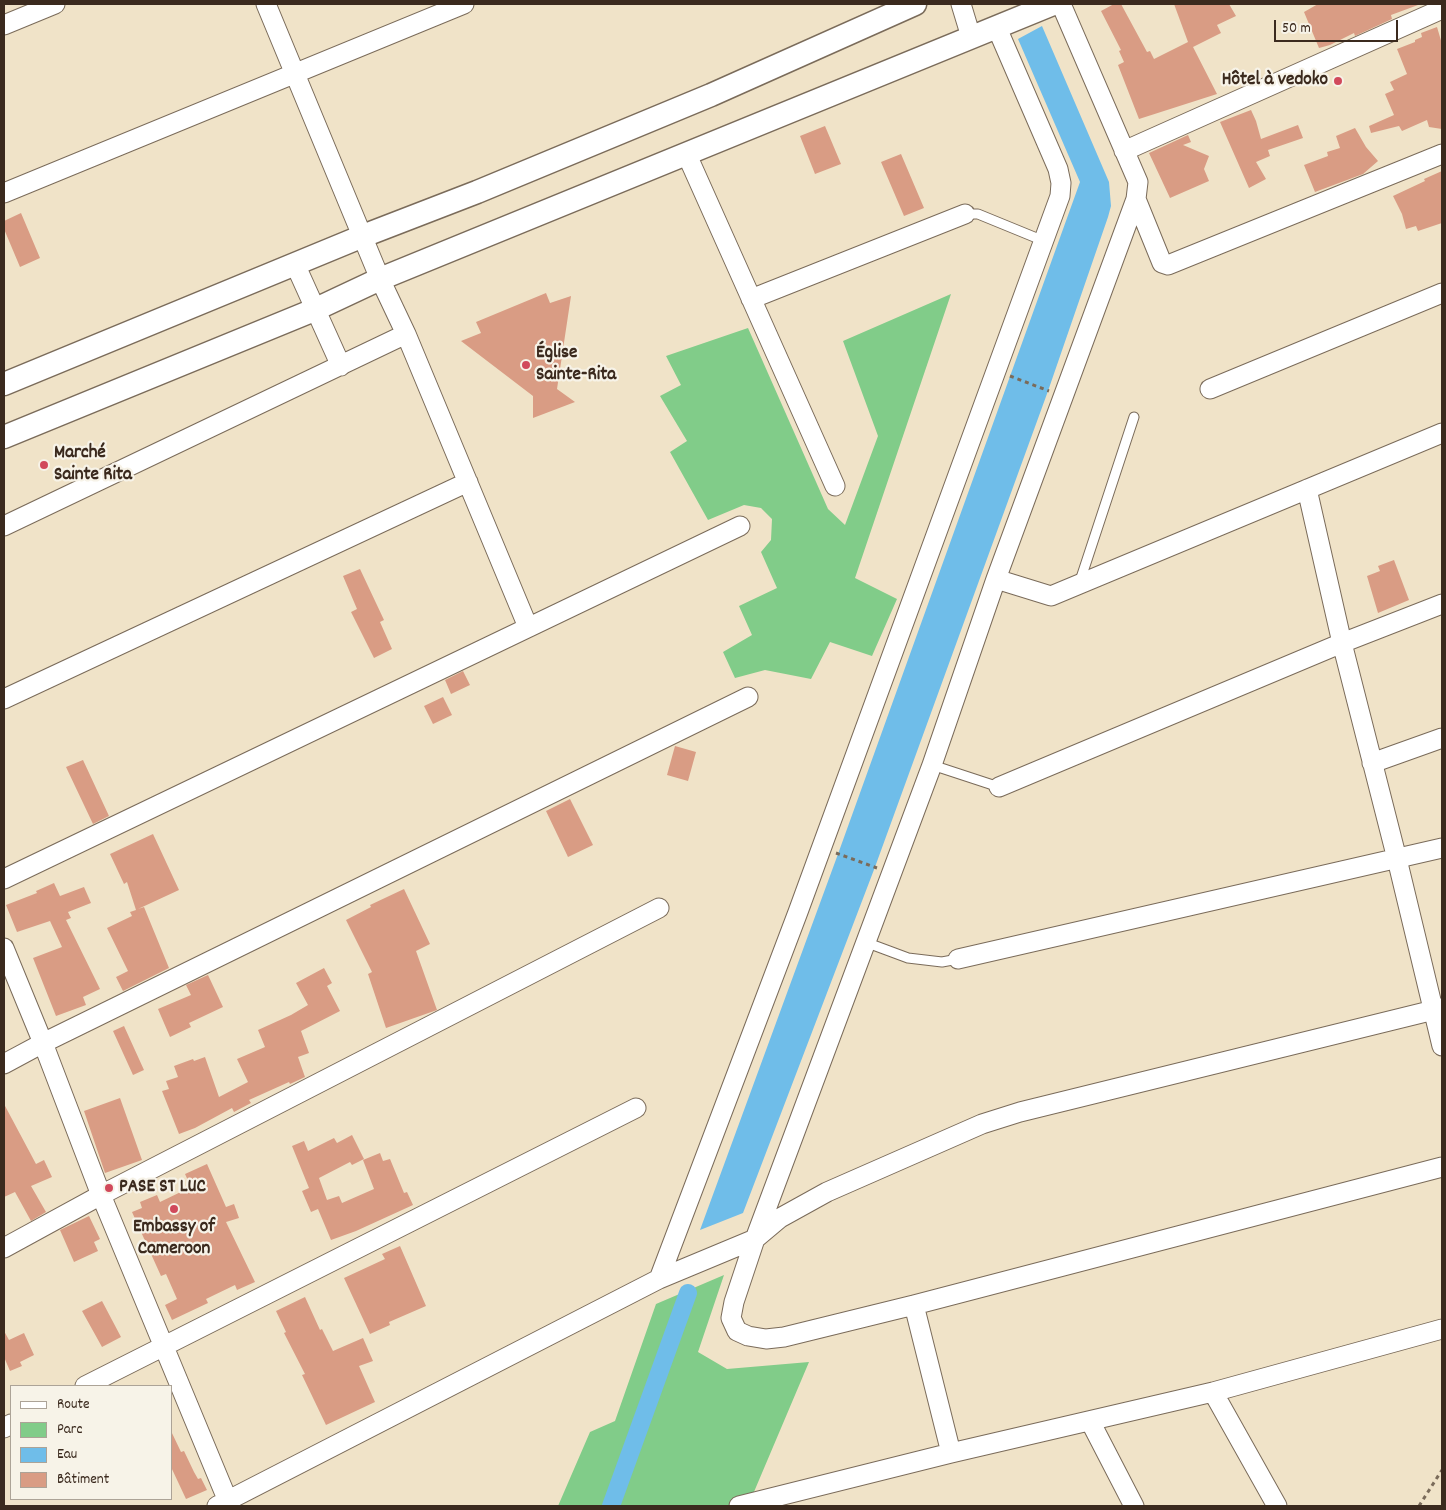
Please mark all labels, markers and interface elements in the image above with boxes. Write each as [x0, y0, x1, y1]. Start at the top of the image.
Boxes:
scale bar [1276, 10, 1400, 42]
text: 50 m [1282, 18, 1311, 40]
place label: Hôtel à vedoko [1222, 70, 1328, 92]
marker: Hôtel à vedoko [1332, 75, 1344, 87]
place label: Église Sainte-Rita [536, 343, 616, 387]
marker: Église Sainte-Rita [520, 359, 532, 371]
place label: Marché Sainte Rita [54, 443, 132, 487]
marker: Marché Sainte Rita [38, 459, 50, 471]
place label: PASE ST LUC [119, 1177, 206, 1199]
marker: PASE ST LUC [103, 1182, 115, 1194]
marker: Embassy of Cameroon [168, 1203, 180, 1215]
place label: Embassy of Cameroon [133, 1217, 215, 1261]
legend [10, 1385, 172, 1500]
text: Route [57, 1394, 90, 1416]
text: Parc [57, 1419, 82, 1441]
text: Eau [57, 1444, 77, 1466]
text: Bâtiment [57, 1469, 109, 1491]

